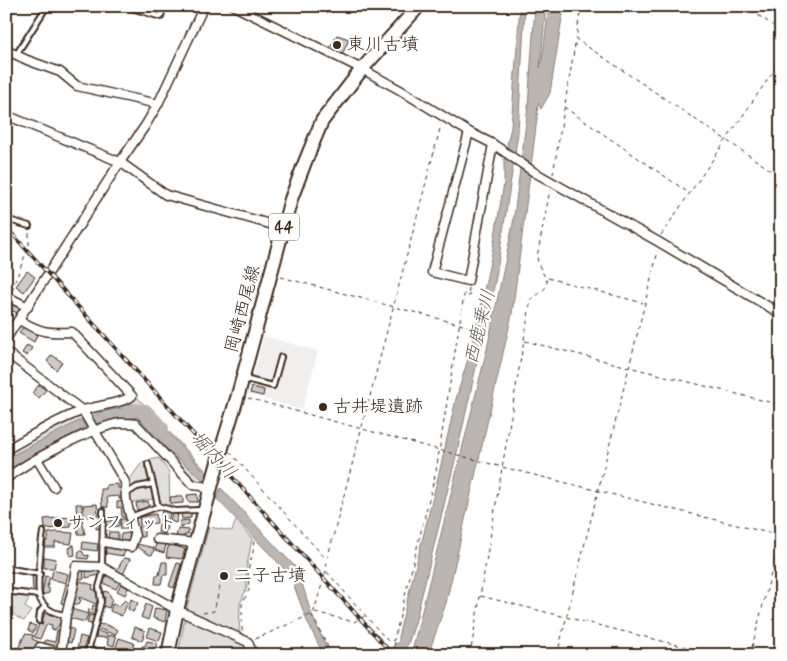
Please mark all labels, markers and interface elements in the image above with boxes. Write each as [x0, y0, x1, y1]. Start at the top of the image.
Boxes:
place label: 東川古墳 [347, 33, 419, 57]
marker: 東川古墳 [331, 39, 343, 51]
road number: 44 [269, 213, 299, 240]
street label: 岡崎西尾線 [220, 262, 266, 356]
water label: 西鹿乗川 [459, 287, 501, 367]
place label: 古井堤遺跡 [333, 395, 423, 419]
marker: 古井堤遺跡 [317, 401, 329, 413]
water label: 堀内川 [184, 426, 242, 484]
place label: サンフィット [68, 511, 176, 535]
marker: サンフィット [52, 517, 64, 529]
place label: 二子古墳 [234, 564, 306, 588]
marker: 二子古墳 [218, 570, 230, 582]

